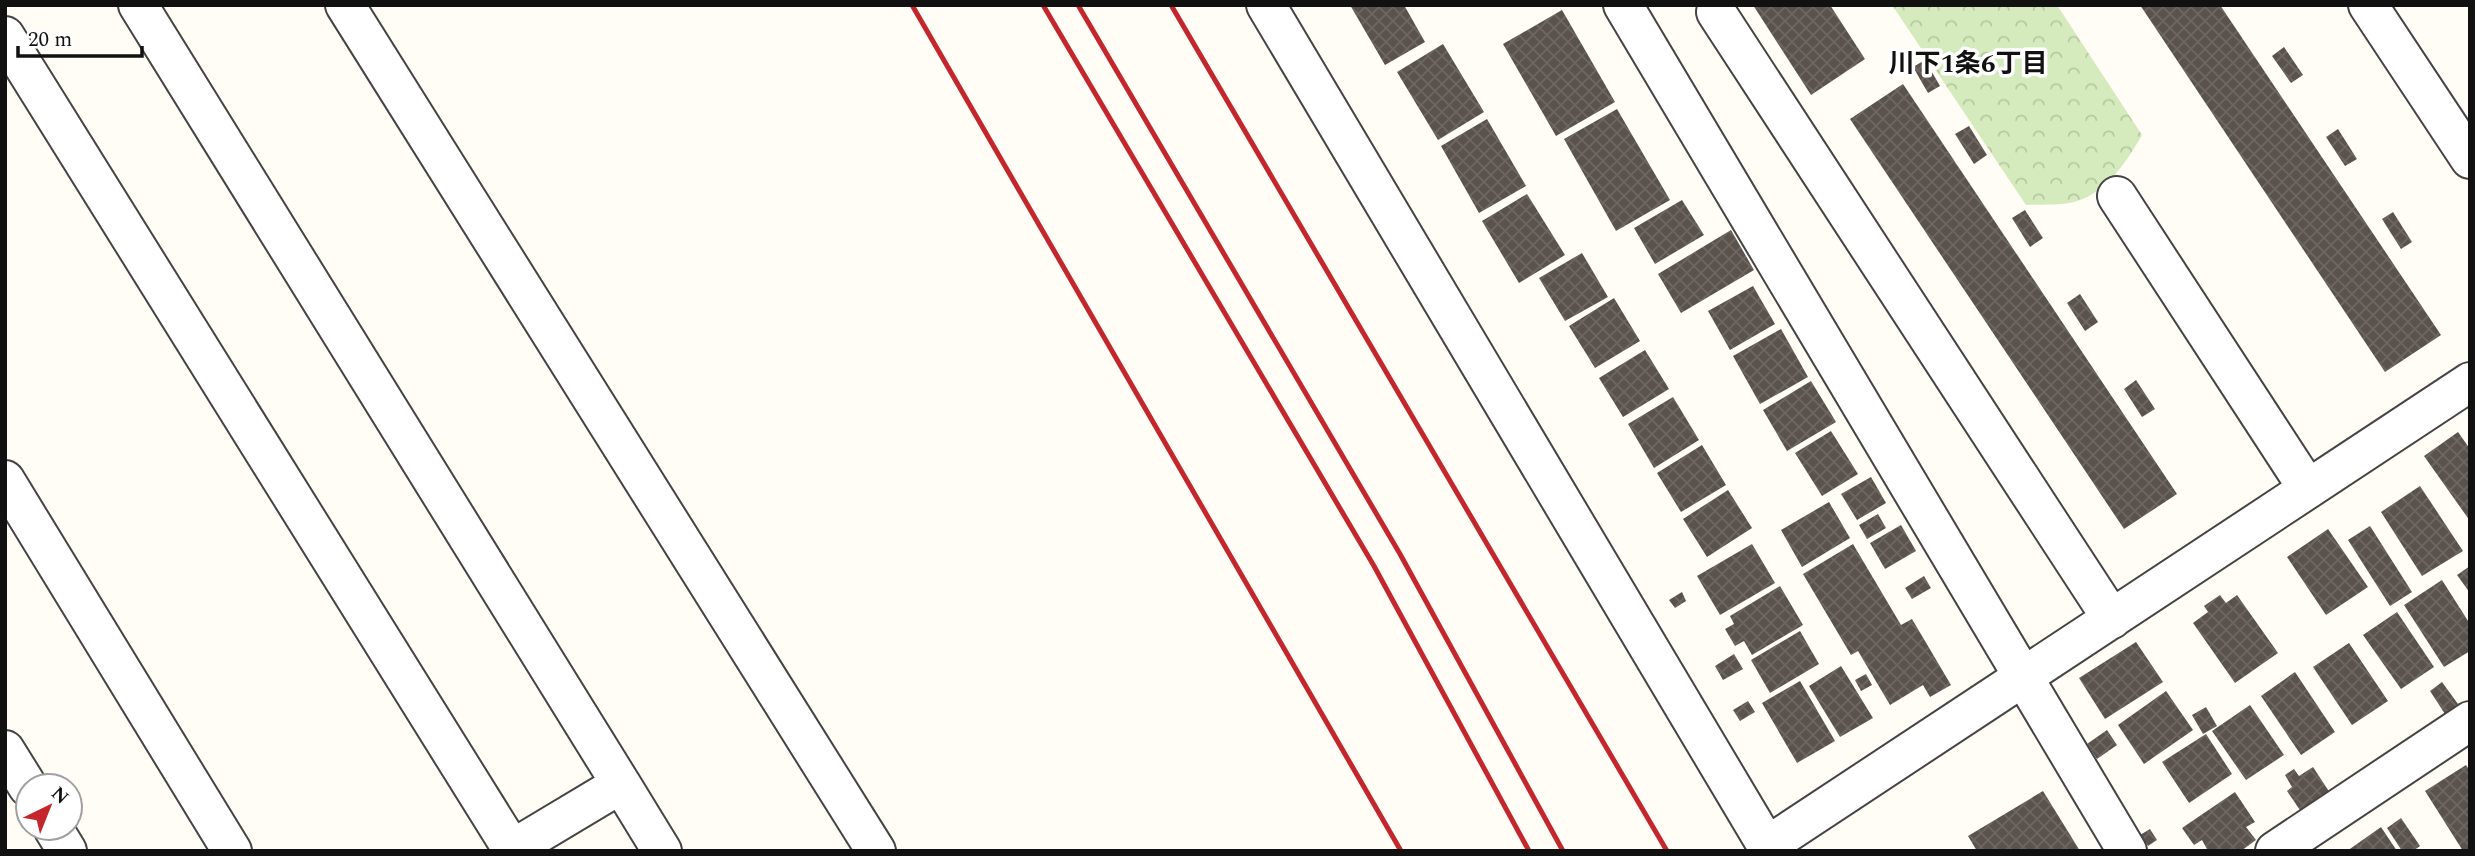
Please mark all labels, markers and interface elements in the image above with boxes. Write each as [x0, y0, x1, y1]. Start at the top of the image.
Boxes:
scale bar [18, 14, 142, 58]
text: 20 m [28, 24, 72, 56]
district label: 川下1条6丁目 [1888, 44, 2048, 84]
north arrow [14, 772, 84, 842]
text: N [44, 780, 75, 812]

